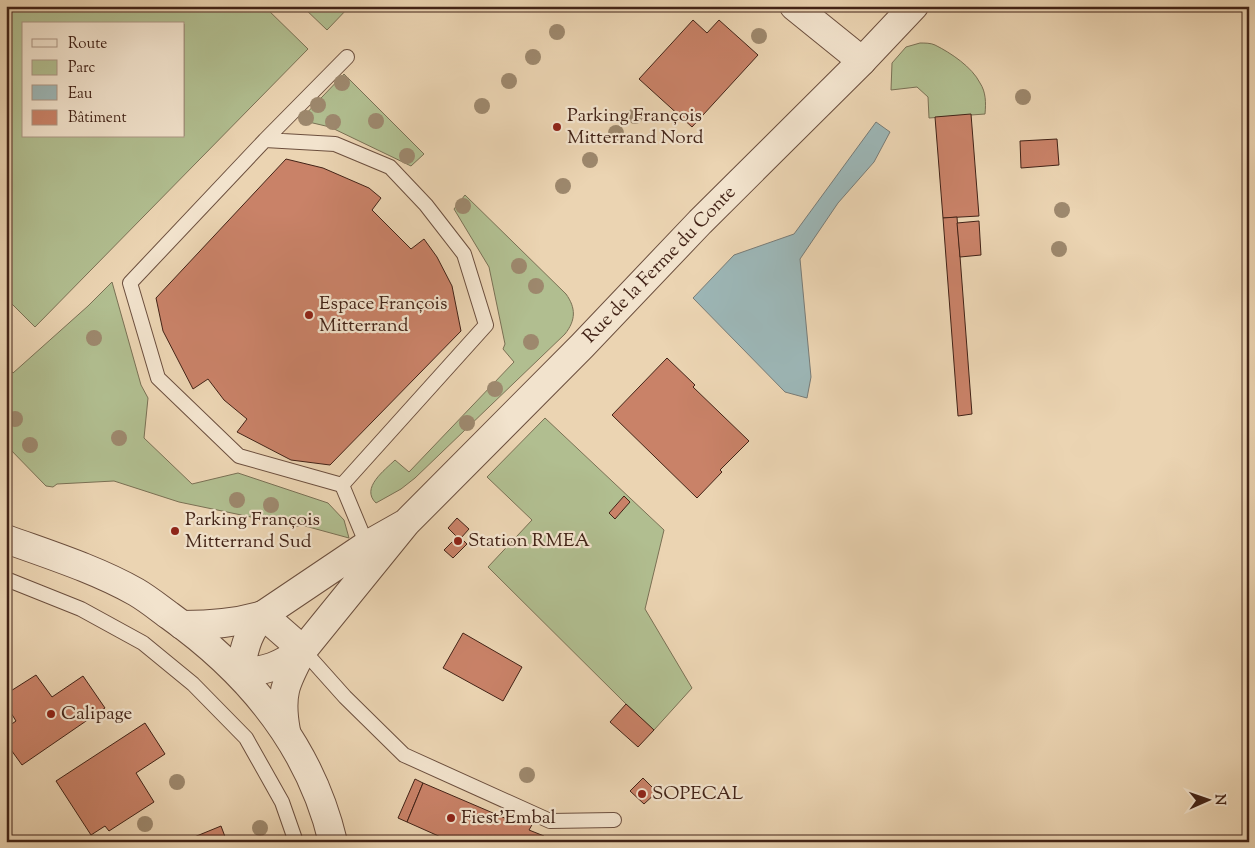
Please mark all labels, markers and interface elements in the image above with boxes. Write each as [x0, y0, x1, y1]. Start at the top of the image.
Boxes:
legend [22, 22, 185, 138]
text: Route [68, 34, 107, 55]
text: Parc [68, 58, 96, 79]
text: Eau [68, 84, 93, 105]
place label: Parking François Mitterrand Nord [567, 103, 704, 152]
text: Bâtiment [68, 108, 127, 129]
marker: Parking François Mitterrand Nord [551, 121, 563, 133]
street label: Rue de la Ferme du Conte [577, 180, 743, 350]
place label: Espace François Mitterrand [319, 291, 447, 340]
marker: Espace François Mitterrand [303, 309, 315, 321]
place label: Parking François Mitterrand Sud [185, 507, 320, 556]
marker: Parking François Mitterrand Sud [169, 525, 181, 537]
place label: Station RMEA [468, 528, 590, 555]
marker: Station RMEA [452, 535, 464, 547]
place label: Calipage [61, 701, 133, 728]
marker: Calipage [45, 708, 57, 720]
north arrow [1182, 776, 1232, 826]
place label: SOPECAL [652, 781, 744, 808]
marker: SOPECAL [636, 788, 648, 800]
text: N [1209, 794, 1229, 806]
place label: Fiest'Embal [461, 805, 556, 832]
marker: Fiest'Embal [445, 812, 457, 824]

